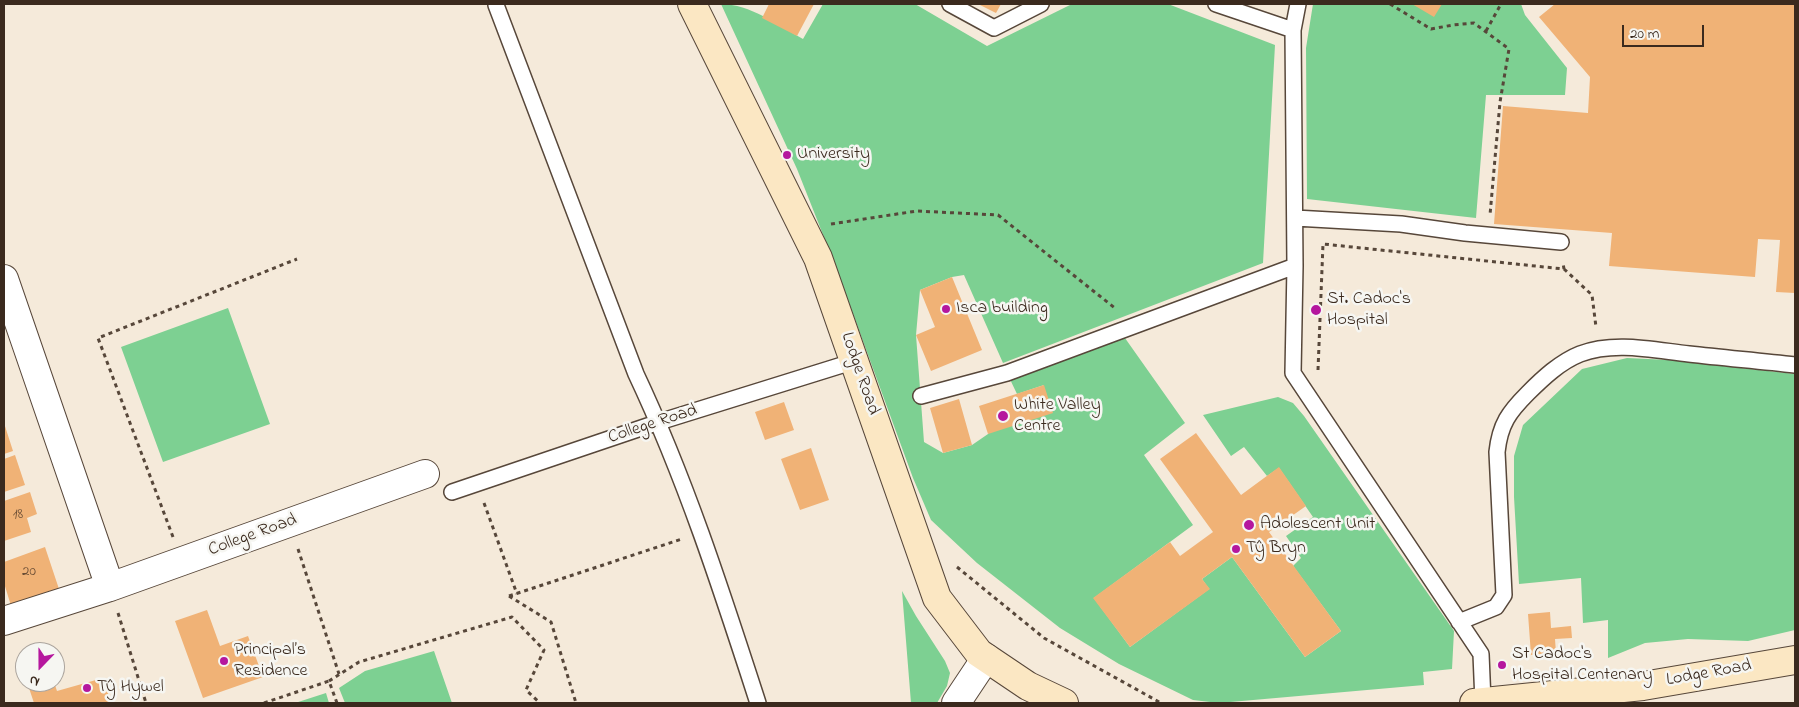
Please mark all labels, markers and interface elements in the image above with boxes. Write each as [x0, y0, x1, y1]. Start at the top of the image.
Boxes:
scale bar [1624, 15, 1706, 47]
text: 20 m [1630, 23, 1659, 45]
place label: University [797, 144, 870, 166]
marker: University [781, 149, 793, 161]
place label: St. Cadoc's Hospital [1327, 289, 1411, 332]
place label: Isca building [956, 298, 1048, 320]
marker: Isca building [940, 303, 952, 315]
marker: St. Cadoc's Hospital [1309, 303, 1323, 317]
street label: Lodge Road [835, 330, 883, 418]
place label: White Valley Centre [1014, 395, 1101, 438]
street label: College Road [606, 400, 700, 450]
marker: White Valley Centre [996, 409, 1010, 423]
house number: 18 [13, 507, 23, 525]
street label: College Road [206, 510, 300, 562]
place label: Adolescent Unit [1260, 514, 1375, 536]
marker: Adolescent Unit [1242, 518, 1256, 532]
place label: Tŷ Bryn [1246, 538, 1306, 560]
marker: Tŷ Bryn [1230, 543, 1242, 555]
house number: 20 [22, 564, 36, 582]
place label: Principal’s Residence [234, 640, 308, 682]
north arrow [15, 642, 65, 692]
place label: St Cadoc's Hospital Centenary [1512, 644, 1652, 686]
marker: Principal’s Residence [218, 655, 230, 667]
street label: Lodge Road [1665, 656, 1753, 692]
marker: St Cadoc's Hospital Centenary [1496, 659, 1508, 671]
text: N [26, 669, 43, 692]
place label: Tŷ Hywel [97, 677, 164, 699]
marker: Tŷ Hywel [81, 682, 93, 694]

